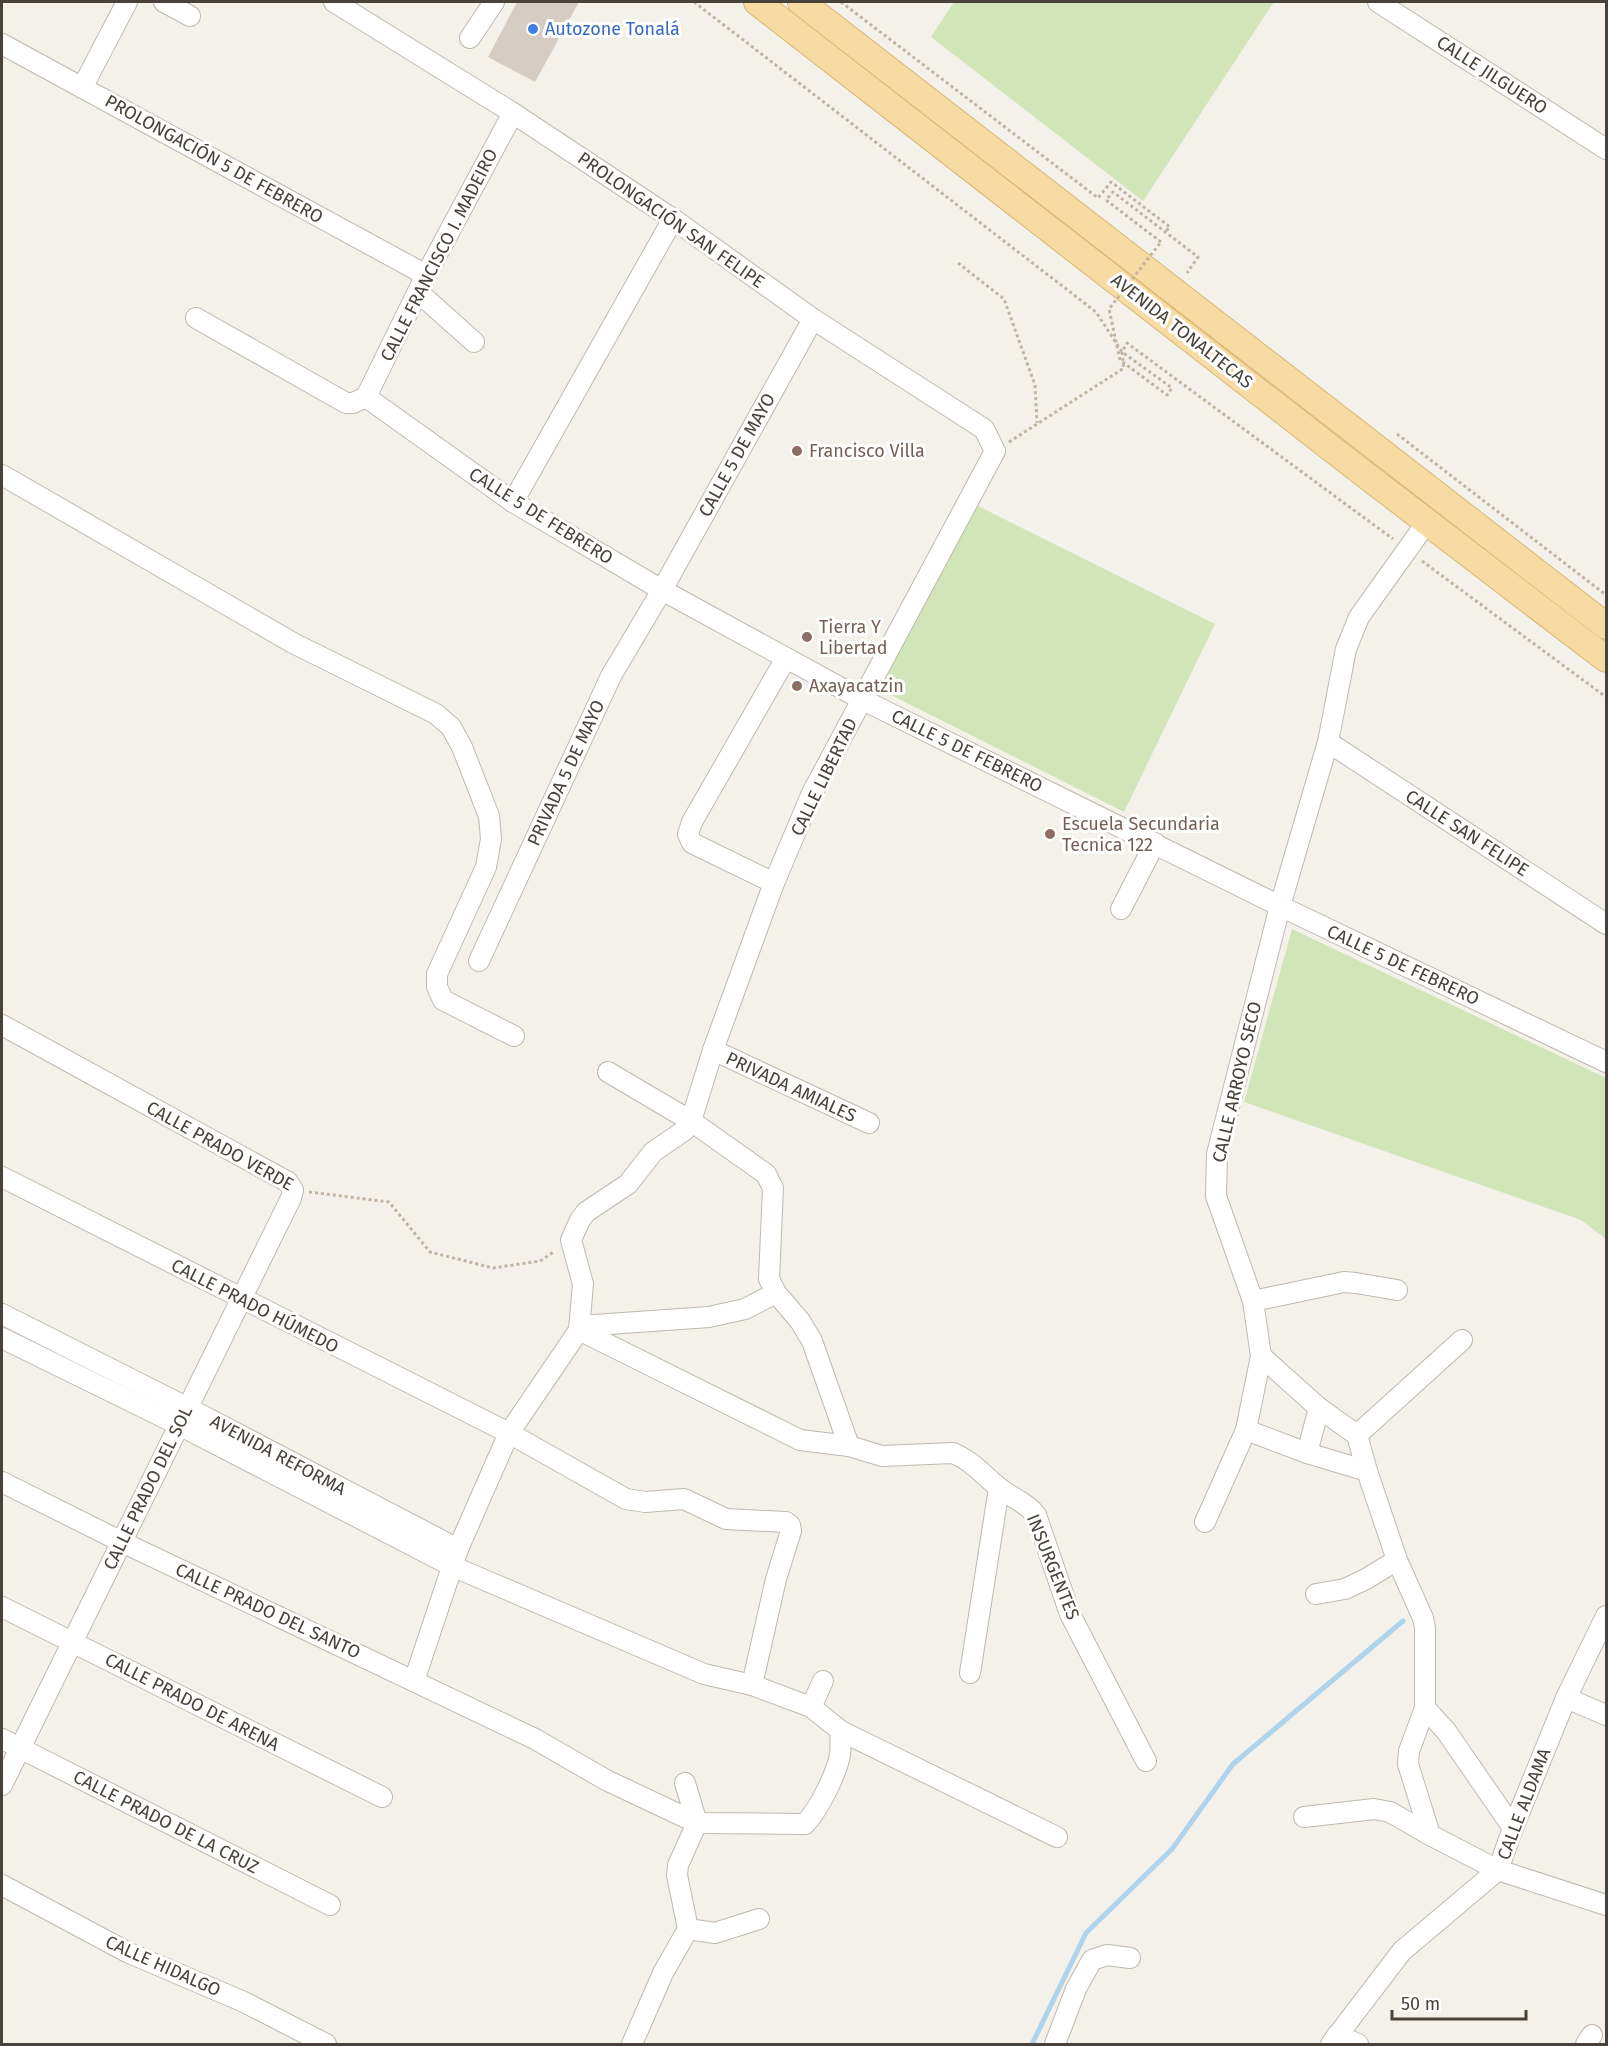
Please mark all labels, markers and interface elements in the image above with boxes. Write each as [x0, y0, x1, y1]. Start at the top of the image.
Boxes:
place label: Autozone Tonalá [545, 18, 680, 40]
marker: Autozone Tonalá [526, 22, 540, 36]
street label: CALLE JILGUERO [1432, 31, 1552, 119]
street label: PROLONGACIÓN 5 DE FEBRERO [101, 90, 327, 228]
street label: CALLE FRANCISCO I. MADEIRO [376, 145, 502, 365]
street label: PROLONGACIÓN SAN FELIPE [573, 147, 769, 293]
street label: AVENIDA TONALTECAS [1107, 269, 1257, 393]
street label: CALLE 5 DE MAYO [694, 389, 780, 521]
place label: Francisco Villa [809, 440, 925, 462]
marker: Francisco Villa [790, 444, 804, 458]
street label: CALLE 5 DE FEBRERO [465, 463, 617, 569]
place label: Tierra Y Libertad [819, 616, 887, 659]
marker: Tierra Y Libertad [800, 630, 814, 644]
place label: Axayacatzin [809, 675, 904, 697]
marker: Axayacatzin [790, 679, 804, 693]
street label: PRIVADA 5 DE MAYO [523, 697, 609, 849]
street label: CALLE 5 DE FEBRERO [888, 705, 1046, 797]
street label: CALLE LIBERTAD [786, 714, 862, 840]
street label: CALLE SAN FELIPE [1401, 785, 1533, 881]
place label: Escuela Secundaria Tecnica 122 [1062, 813, 1220, 856]
marker: Escuela Secundaria Tecnica 122 [1043, 827, 1057, 841]
street label: CALLE 5 DE FEBRERO [1323, 920, 1483, 1010]
street label: CALLE ARROYO SECO [1208, 999, 1266, 1165]
street label: PRIVADA AMIALES [722, 1047, 860, 1127]
street label: CALLE PRADO VERDE [143, 1096, 297, 1196]
street label: CALLE PRADO HÚMEDO [168, 1253, 343, 1358]
street label: CALLE PRADO DEL SOL [99, 1403, 197, 1573]
street label: AVENIDA REFORMA [206, 1410, 350, 1500]
street label: INSURGENTES [1022, 1511, 1084, 1623]
street label: CALLE PRADO DEL SANTO [172, 1558, 364, 1664]
street label: CALLE PRADO DE ARENA [101, 1648, 283, 1756]
street label: CALLE ALDAMA [1493, 1744, 1556, 1863]
street label: CALLE PRADO DE LA CRUZ [70, 1766, 262, 1878]
street label: CALLE HIDALGO [102, 1931, 224, 2001]
scale bar [1392, 1983, 1526, 2021]
text: 50 m [1401, 1993, 1440, 2015]

